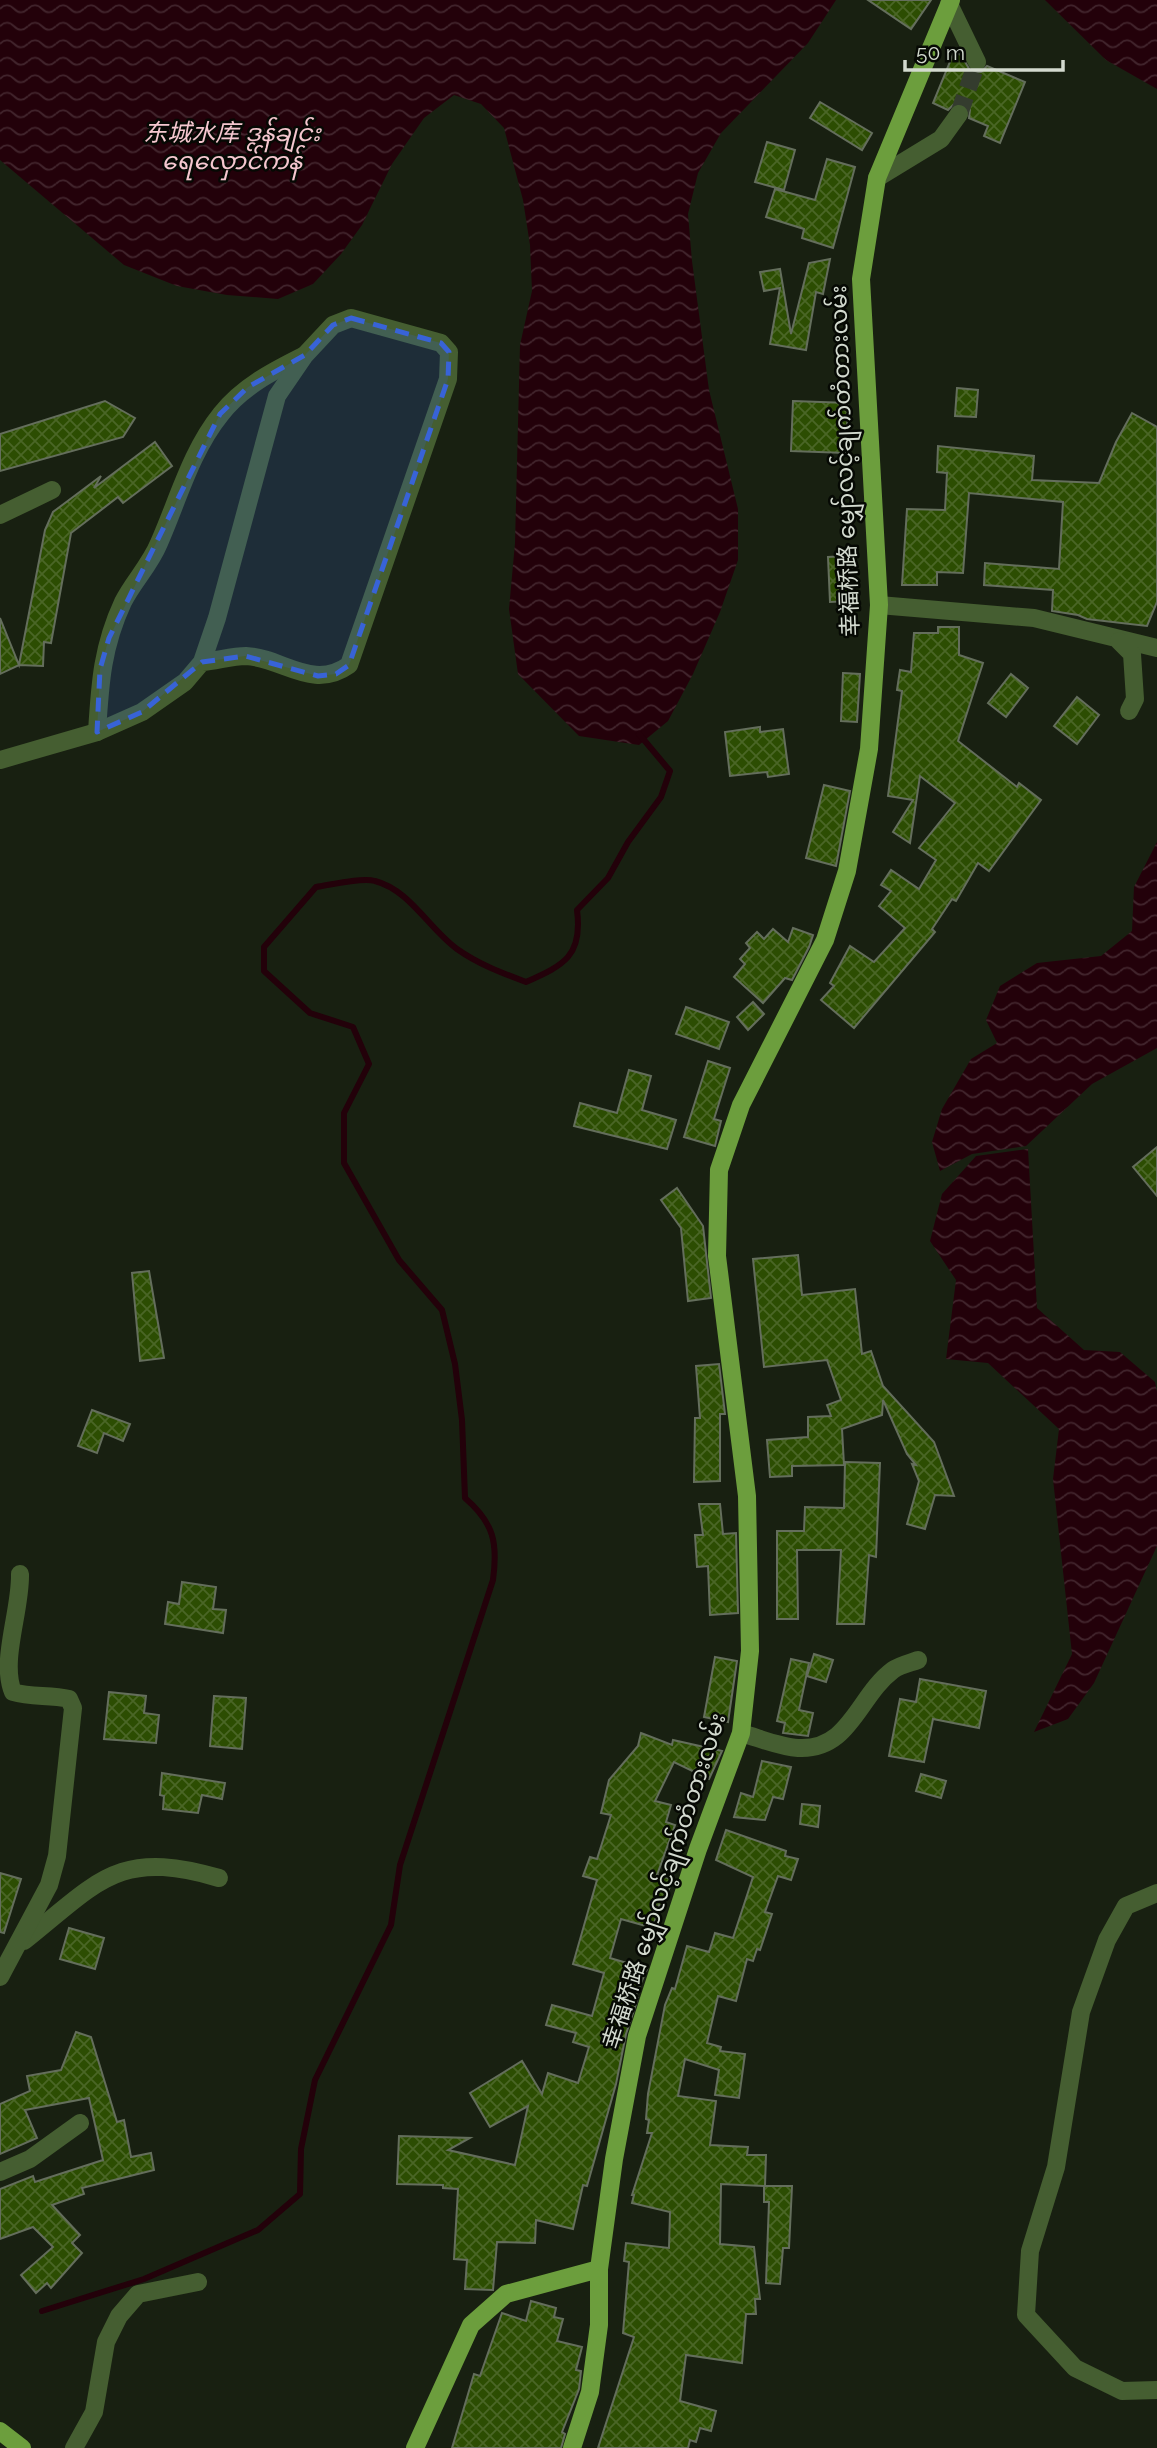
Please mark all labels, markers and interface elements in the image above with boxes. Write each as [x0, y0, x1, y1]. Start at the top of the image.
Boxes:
scale bar [905, 28, 1062, 72]
text: 50 m [916, 40, 965, 65]
water label: 东城水库 ဒွန်ချင်း ရေလှောင်ကန် [143, 116, 322, 181]
street label: 幸福桥路 မျှော်လင့်ချက်တံတားလမ်း [822, 285, 869, 637]
street label: 幸福桥路 မျှော်လင့်ချက်တံတားလမ်း [594, 1709, 736, 2054]

